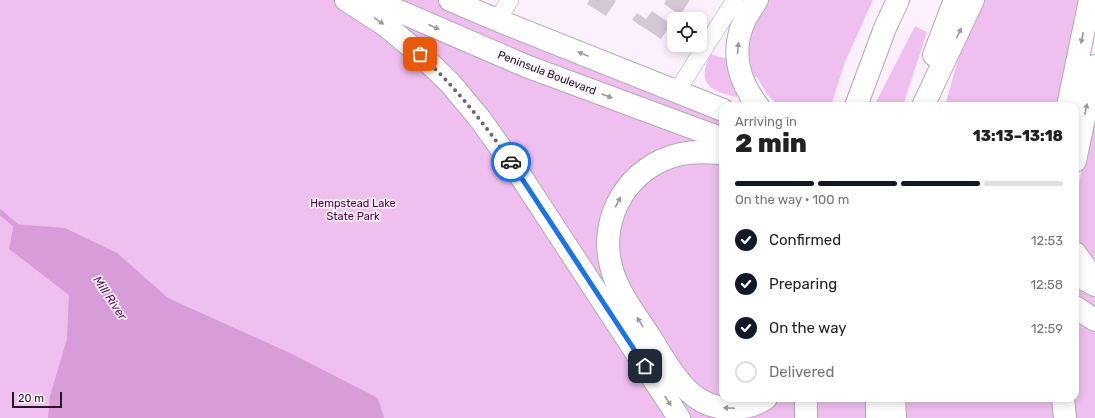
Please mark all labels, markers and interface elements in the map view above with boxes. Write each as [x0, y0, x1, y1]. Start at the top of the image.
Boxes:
map controls [667, 12, 707, 52]
button: locate [667, 12, 707, 52]
one-way arrow [374, 17, 384, 25]
one-way arrow [429, 24, 440, 30]
one-way arrow [956, 27, 962, 39]
one-way arrow [1079, 32, 1085, 44]
pin [403, 37, 437, 71]
one-way arrow [734, 42, 741, 54]
icon: bag [409, 43, 431, 65]
street label: Peninsula Boulevard [496, 48, 598, 98]
one-way arrow [576, 51, 588, 57]
one-way arrow [602, 93, 614, 99]
one-way arrow [1083, 103, 1089, 115]
text: Arriving in [735, 114, 797, 129]
text: 13:13–13:18 [973, 127, 1063, 145]
text: 2 min [735, 128, 807, 159]
courier [491, 142, 531, 182]
icon: car [500, 151, 522, 173]
text: On the way · 100 m [735, 192, 849, 207]
one-way arrow [615, 196, 621, 208]
park label: Hempstead Lake State Park [310, 197, 396, 223]
icon: check [735, 229, 757, 251]
text: Confirmed [769, 231, 841, 249]
text: 12:53 [1031, 233, 1063, 248]
water label: Mill River [90, 273, 130, 323]
icon: check [735, 273, 757, 295]
text: Preparing [769, 275, 837, 293]
text: 12:58 [1030, 277, 1063, 292]
one-way arrow [637, 316, 644, 328]
icon: check [735, 317, 757, 339]
text: On the way [769, 319, 847, 337]
text: 12:59 [1031, 321, 1063, 336]
pin [628, 349, 662, 383]
icon: home [634, 355, 656, 377]
text: Delivered [769, 363, 834, 381]
scale bar [12, 390, 62, 409]
text: 20 m [18, 392, 44, 405]
one-way arrow [664, 396, 672, 406]
one-way arrow [722, 405, 735, 411]

